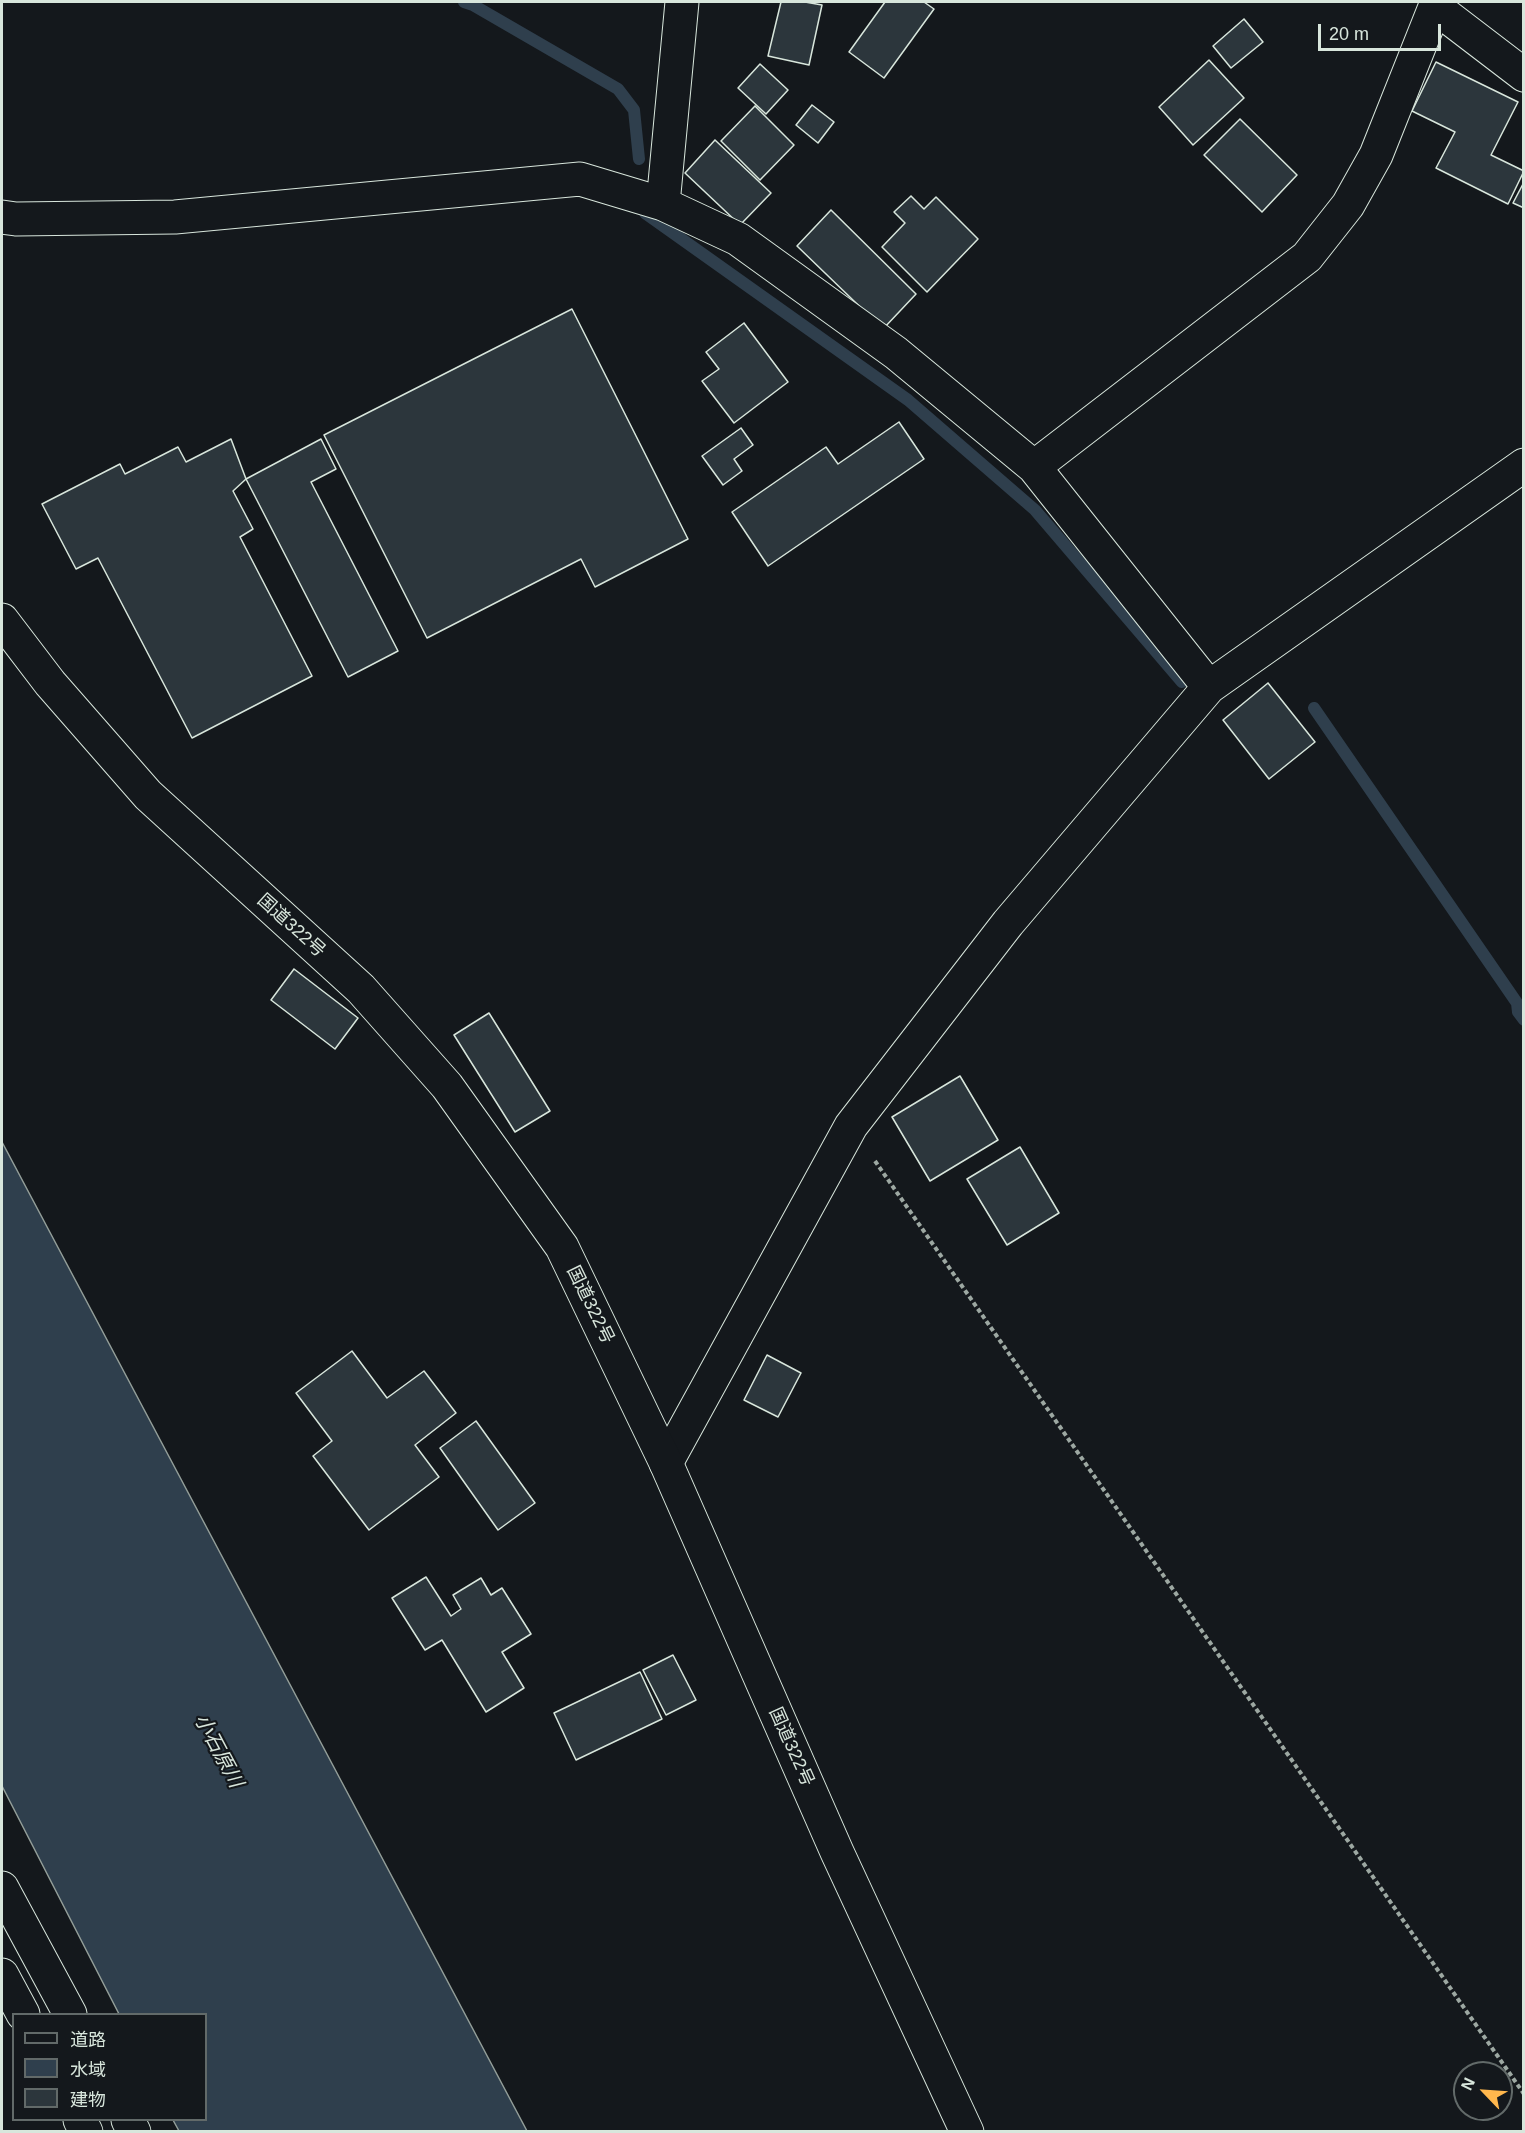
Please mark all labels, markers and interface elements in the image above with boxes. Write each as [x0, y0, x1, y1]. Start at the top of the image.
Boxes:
scale bar [1321, 12, 1444, 50]
text: 20 m [1329, 24, 1369, 44]
street label: 国道322号 [253, 890, 329, 962]
street label: 国道322号 [562, 1263, 618, 1347]
street label: 国道322号 [764, 1704, 818, 1790]
water label: 小石原川 [189, 1710, 247, 1792]
legend [12, 2013, 207, 2121]
text: 道路 [70, 2030, 106, 2050]
text: 水域 [70, 2060, 106, 2080]
north arrow [1453, 2061, 1513, 2121]
text: N [1458, 2075, 1478, 2093]
text: 建物 [70, 2090, 106, 2110]

